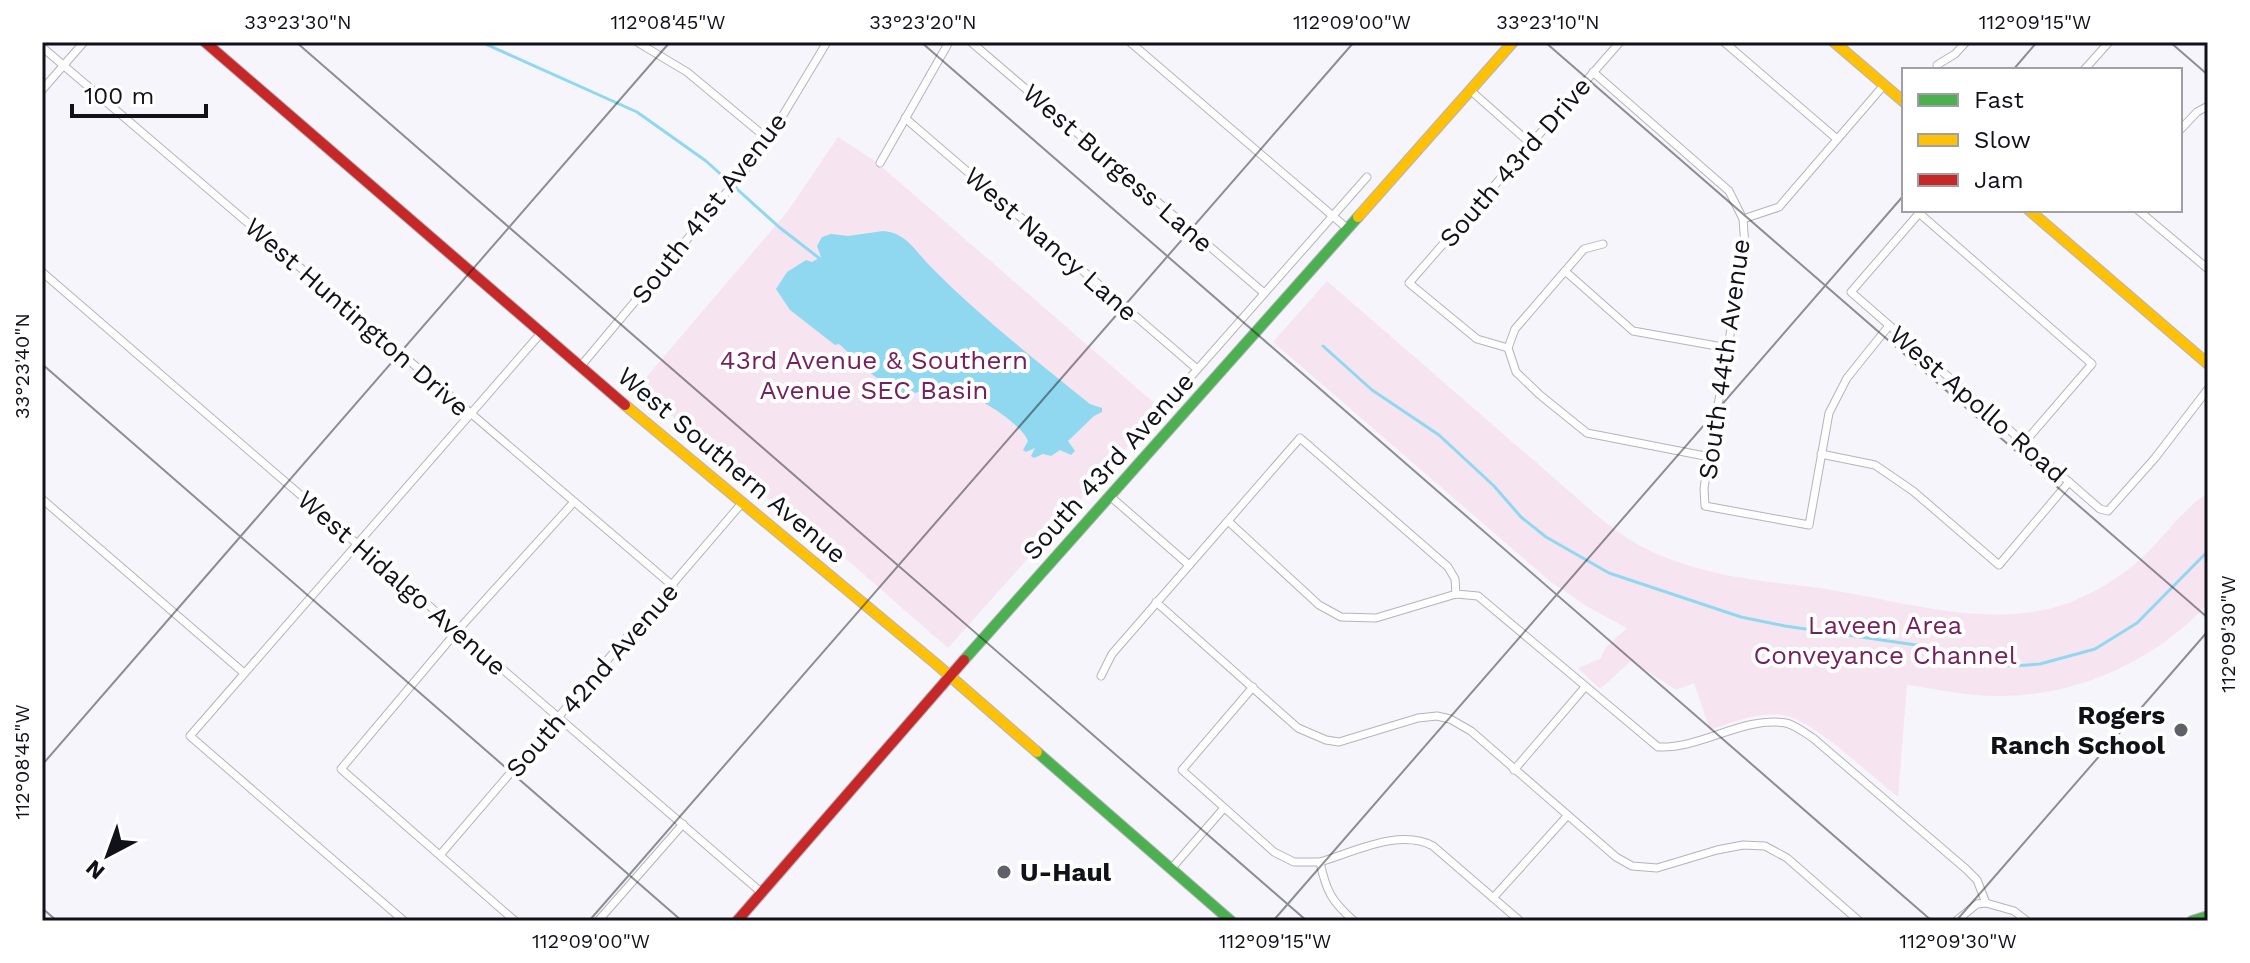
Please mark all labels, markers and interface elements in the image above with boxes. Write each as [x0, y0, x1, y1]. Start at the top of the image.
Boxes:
text: 33°23'30"N [244, 10, 352, 34]
text: 112°08'45"W [610, 10, 726, 34]
text: 33°23'20"N [869, 10, 977, 34]
text: 112°09'00"W [1293, 10, 1411, 34]
text: 33°23'10"N [1496, 10, 1600, 34]
text: 112°09'15"W [1979, 10, 2091, 34]
scale bar [72, 68, 206, 118]
legend [1902, 68, 2182, 212]
street label: South 43rd Drive [1433, 71, 1597, 253]
street label: West Burgess Lane [1017, 77, 1219, 259]
text: 100 m [84, 82, 154, 110]
text: Fast [1974, 86, 2024, 114]
street label: South 41st Avenue [625, 107, 793, 309]
text: Slow [1974, 126, 2031, 154]
street label: West Nancy Lane [958, 161, 1144, 327]
text: Jam [1974, 166, 2024, 194]
street label: West Huntington Drive [239, 211, 475, 423]
street label: South 44th Avenue [1692, 237, 1756, 481]
text: 33°23'40"N [10, 313, 34, 419]
street label: West Apollo Road [1883, 319, 2073, 489]
park label: 43rd Avenue & Southern Avenue SEC Basin [720, 345, 1028, 405]
street label: West Southern Avenue [612, 361, 852, 569]
street label: South 43rd Avenue [1016, 366, 1200, 566]
street label: West Hidalgo Avenue [291, 484, 513, 682]
text: 112°09'30"W [2216, 575, 2240, 693]
street label: South 42nd Avenue [500, 577, 684, 783]
park label: Laveen Area Conveyance Channel [1753, 610, 2017, 670]
place label: Rogers Ranch School [1990, 700, 2165, 760]
text: 112°08'45"W [10, 704, 34, 820]
marker: Rogers Ranch School [2172, 721, 2190, 739]
north arrow [68, 815, 148, 895]
text: N [81, 855, 110, 885]
place label: U-Haul [1020, 857, 1112, 887]
marker: U-Haul [995, 863, 1013, 881]
text: 112°09'00"W [532, 929, 650, 953]
text: 112°09'15"W [1219, 929, 1331, 953]
text: 112°09'30"W [1899, 929, 2017, 953]

